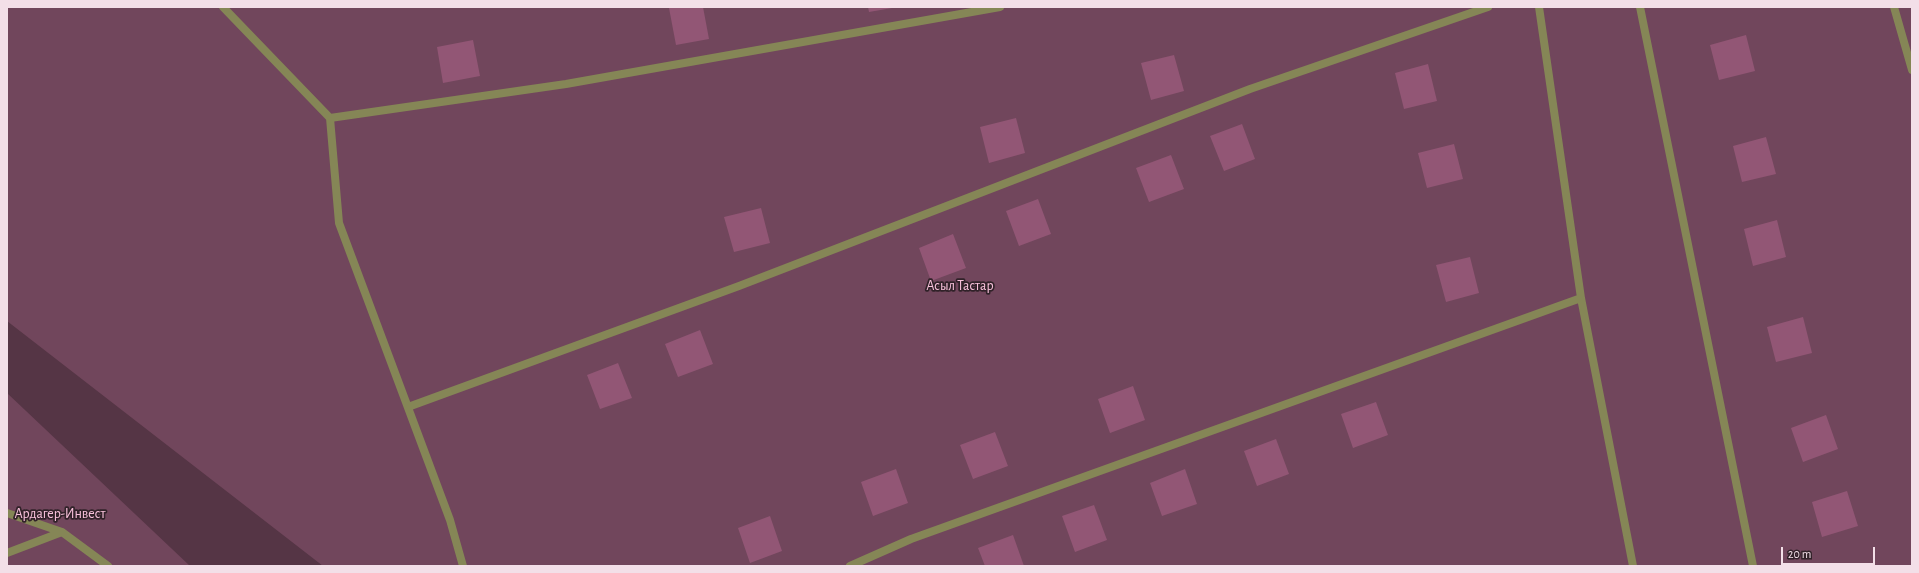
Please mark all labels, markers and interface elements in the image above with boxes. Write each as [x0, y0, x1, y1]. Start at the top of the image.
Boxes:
park label: Асыл Тастар [926, 278, 994, 294]
park label: Ардагер-Инвест [15, 506, 105, 522]
scale bar [1783, 539, 1877, 565]
text: 20 m [1788, 548, 1811, 560]

